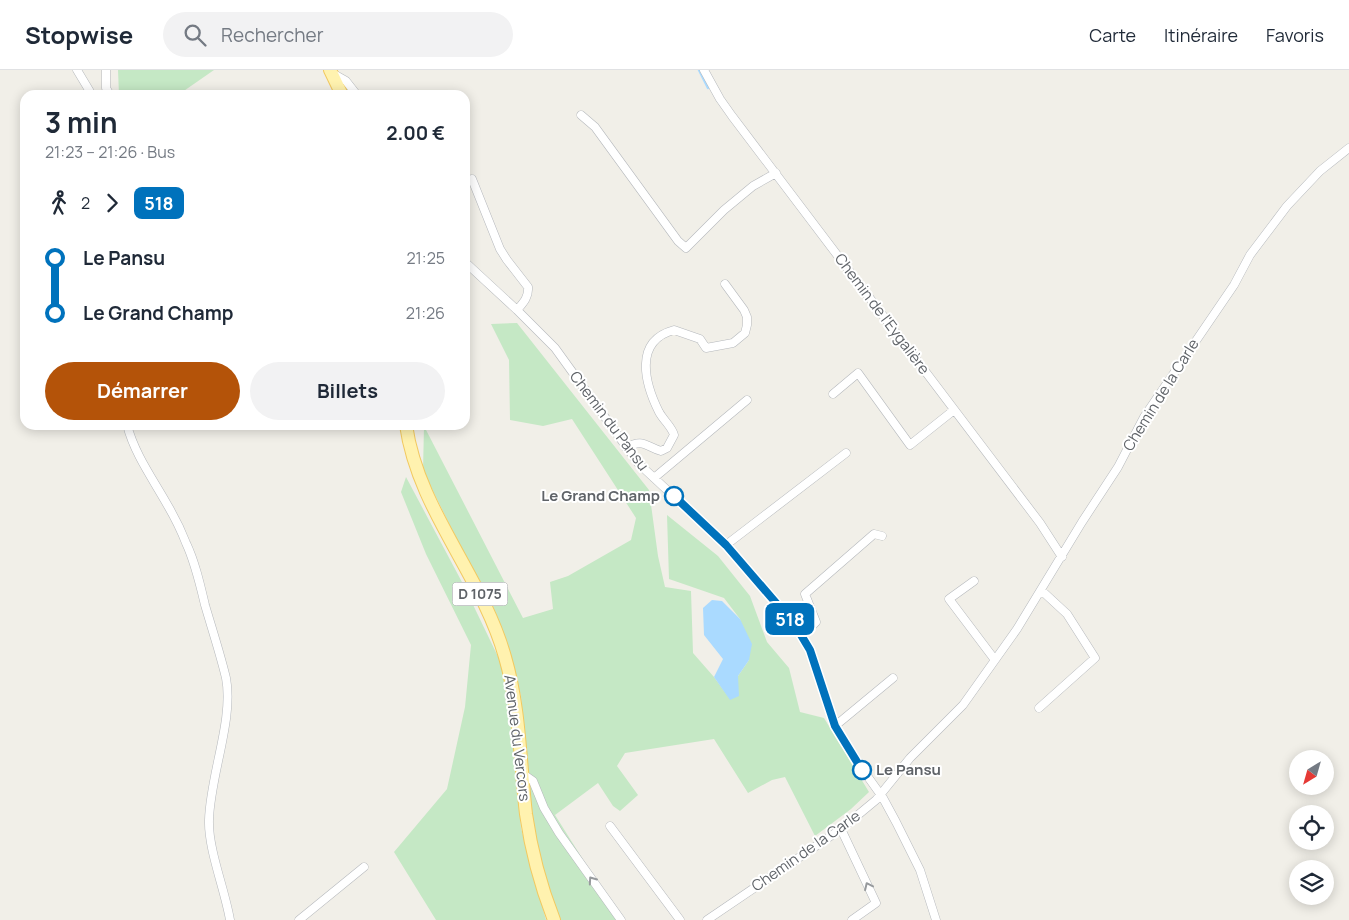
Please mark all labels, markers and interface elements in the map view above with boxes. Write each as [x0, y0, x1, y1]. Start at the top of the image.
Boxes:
search box [163, 12, 513, 57]
text: Stopwise [25, 18, 133, 51]
icon: search [181, 21, 209, 49]
text: Rechercher [221, 22, 324, 48]
text: Carte [1089, 23, 1136, 47]
text: Itinéraire [1164, 23, 1238, 47]
text: Favoris [1266, 23, 1324, 47]
text: 3 min [45, 103, 117, 141]
text: 2.00 € [386, 120, 445, 146]
text: 21:23 – 21:26 · Bus [45, 141, 175, 163]
icon: walk [45, 189, 73, 217]
icon: forward [98, 189, 126, 217]
text: 518 [144, 191, 174, 215]
text: 2 [81, 192, 90, 214]
text: Le Pansu [83, 245, 165, 271]
text: 21:25 [406, 247, 445, 269]
street label: Chemin de l'Eygalière [830, 249, 935, 379]
text: Le Grand Champ [83, 300, 233, 326]
text: 21:26 [406, 302, 445, 324]
street label: Chemin de la Carle [1118, 334, 1204, 455]
button: Démarrer [45, 362, 240, 420]
button: Billets [250, 362, 445, 420]
street label: Chemin du Pansu [565, 367, 654, 475]
place label: Le Grand Champ [541, 485, 660, 506]
marker: Le Grand Champ [664, 486, 684, 506]
road number: D 1075 [452, 582, 508, 606]
line badge: 518 [761, 603, 819, 635]
text: 518 [775, 607, 805, 631]
street label: Avenue du Vercors [499, 674, 536, 802]
north arrow [1289, 750, 1334, 795]
map controls [1289, 750, 1334, 905]
place label: Le Pansu [876, 759, 941, 780]
marker: Le Pansu [852, 760, 872, 780]
street label: Chemin de la Carle [747, 805, 865, 896]
button: locate [1289, 805, 1334, 850]
button: layers [1289, 860, 1334, 905]
one-way arrow [589, 876, 598, 886]
one-way arrow [864, 882, 874, 891]

